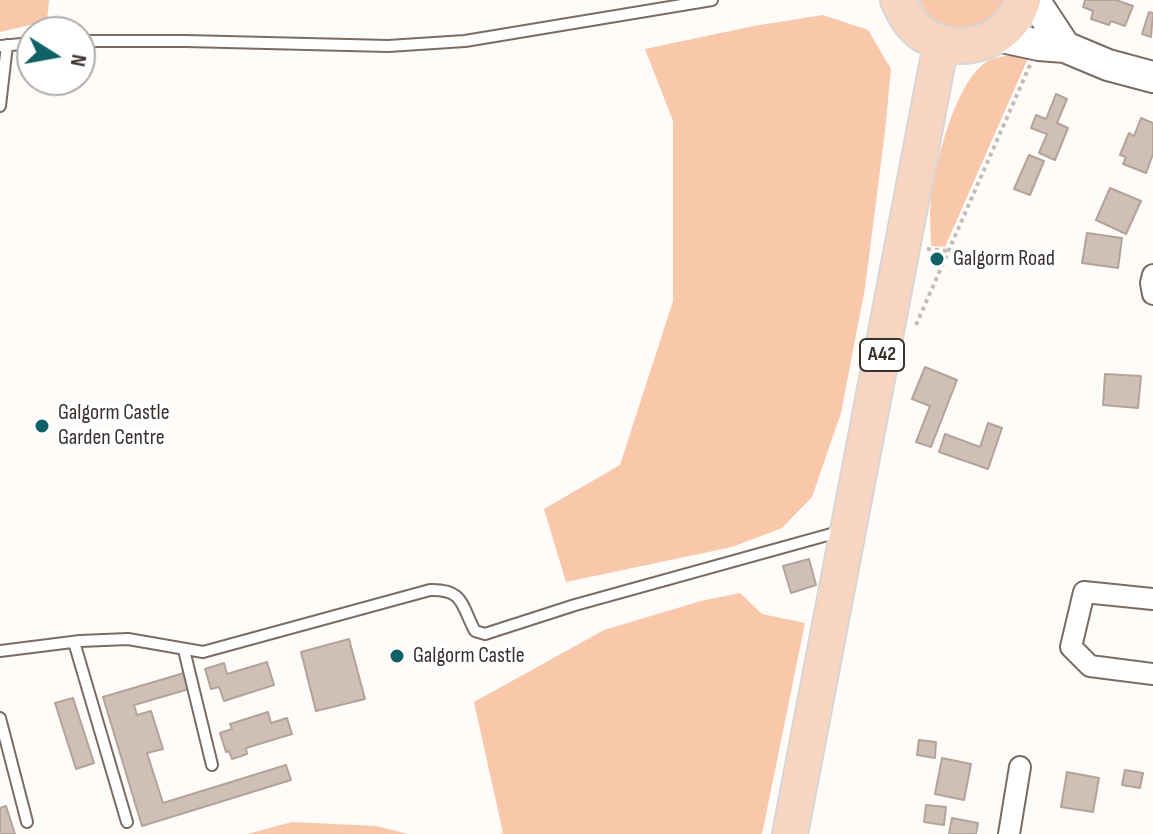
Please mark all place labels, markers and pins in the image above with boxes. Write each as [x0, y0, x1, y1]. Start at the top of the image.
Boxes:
place label: Galgorm Road [953, 246, 1055, 272]
marker: Galgorm Road [928, 250, 946, 268]
place label: Galgorm Castle Garden Centre [58, 400, 169, 452]
marker: Galgorm Castle Garden Centre [33, 417, 51, 435]
place label: Galgorm Castle [413, 643, 524, 669]
marker: Galgorm Castle [388, 647, 406, 665]

